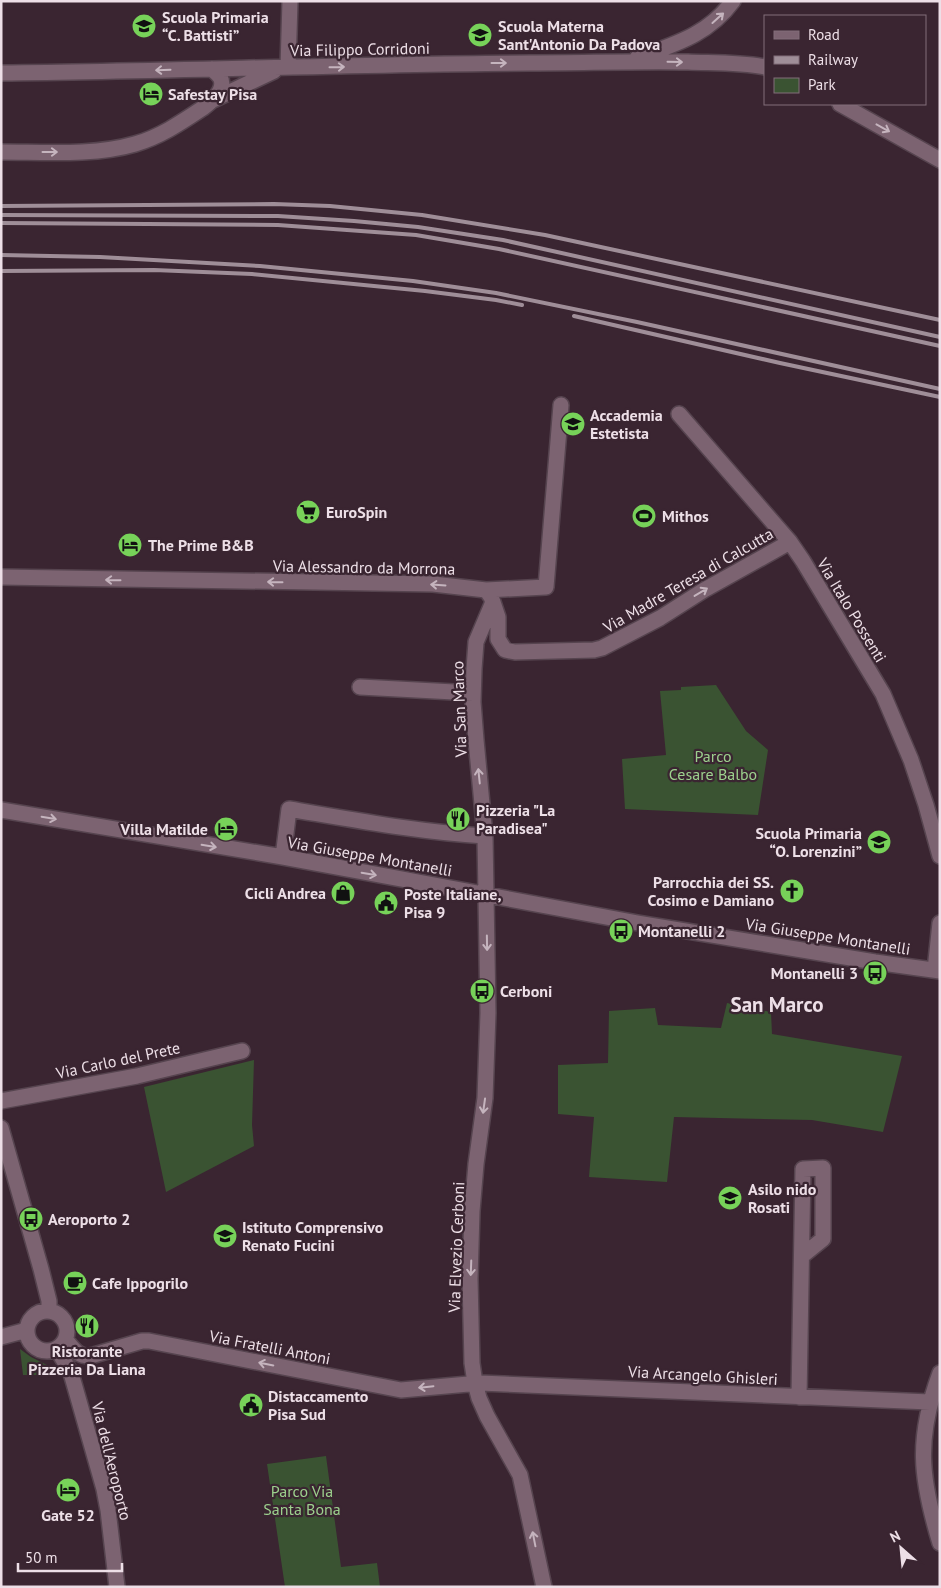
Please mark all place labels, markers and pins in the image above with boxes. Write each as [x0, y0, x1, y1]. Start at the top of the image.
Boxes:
place label: Scuola Primaria “C. Battisti” [162, 7, 269, 45]
school or university icon: Scuola Primaria “C. Battisti” [131, 13, 157, 39]
place label: Scuola Materna Sant'Antonio Da Padova [498, 16, 660, 54]
school or university icon: Scuola Materna Sant'Antonio Da Padova [467, 22, 493, 48]
hotel icon: Safestay Pisa [138, 81, 164, 107]
place label: Safestay Pisa [168, 84, 257, 104]
place label: Accademia Estetista [590, 405, 663, 443]
school or university icon: Accademia Estetista [560, 411, 586, 437]
supermarket icon: EuroSpin [295, 499, 321, 525]
place label: EuroSpin [326, 502, 387, 522]
sports icon: Mithos [631, 503, 657, 529]
place label: Mithos [662, 506, 709, 526]
hotel icon: The Prime B&B [117, 532, 143, 558]
place label: The Prime B&B [148, 535, 254, 555]
place label: Pizzeria "La Paradisea" [476, 800, 555, 838]
restaurant icon: Pizzeria "La Paradisea" [445, 806, 471, 832]
hotel icon: Villa Matilde [213, 816, 239, 842]
place label: Villa Matilde [120, 819, 208, 839]
place label: Scuola Primaria “O. Lorenzini” [755, 823, 862, 861]
school or university icon: Scuola Primaria “O. Lorenzini” [866, 829, 892, 855]
place label: Parrocchia dei SS. Cosimo e Damiano [648, 872, 774, 910]
church icon: Parrocchia dei SS. Cosimo e Damiano [779, 878, 805, 904]
shop icon: Cicli Andrea [330, 880, 356, 906]
place label: Cicli Andrea [245, 883, 326, 903]
place label: Poste Italiane, Pisa 9 [404, 884, 502, 922]
public building icon: Poste Italiane, Pisa 9 [373, 890, 399, 916]
bus stop icon: Montanelli 2 [608, 918, 634, 944]
place label: Montanelli 2 [638, 921, 725, 941]
bus stop icon: Montanelli 3 [862, 960, 888, 986]
place label: Montanelli 3 [771, 963, 858, 983]
bus stop icon: Cerboni [469, 978, 495, 1004]
place label: Cerboni [500, 981, 552, 1001]
place label: Asilo nido Rosati [748, 1179, 817, 1217]
school or university icon: Asilo nido Rosati [717, 1185, 743, 1211]
bus stop icon: Aeroporto 2 [18, 1206, 44, 1232]
place label: Aeroporto 2 [48, 1209, 130, 1229]
place label: Istituto Comprensivo Renato Fucini [242, 1217, 384, 1255]
school or university icon: Istituto Comprensivo Renato Fucini [212, 1223, 238, 1249]
cafe icon: Cafe Ippogrilo [62, 1270, 88, 1296]
place label: Cafe Ippogrilo [92, 1273, 189, 1293]
restaurant icon: Ristorante Pizzeria Da Liana [74, 1313, 100, 1339]
place label: Ristorante Pizzeria Da Liana [28, 1341, 146, 1379]
place label: Distaccamento Pisa Sud [268, 1386, 369, 1424]
public building icon: Distaccamento Pisa Sud [238, 1392, 264, 1418]
hotel icon: Gate 52 [55, 1477, 81, 1503]
place label: Gate 52 [41, 1505, 95, 1525]

